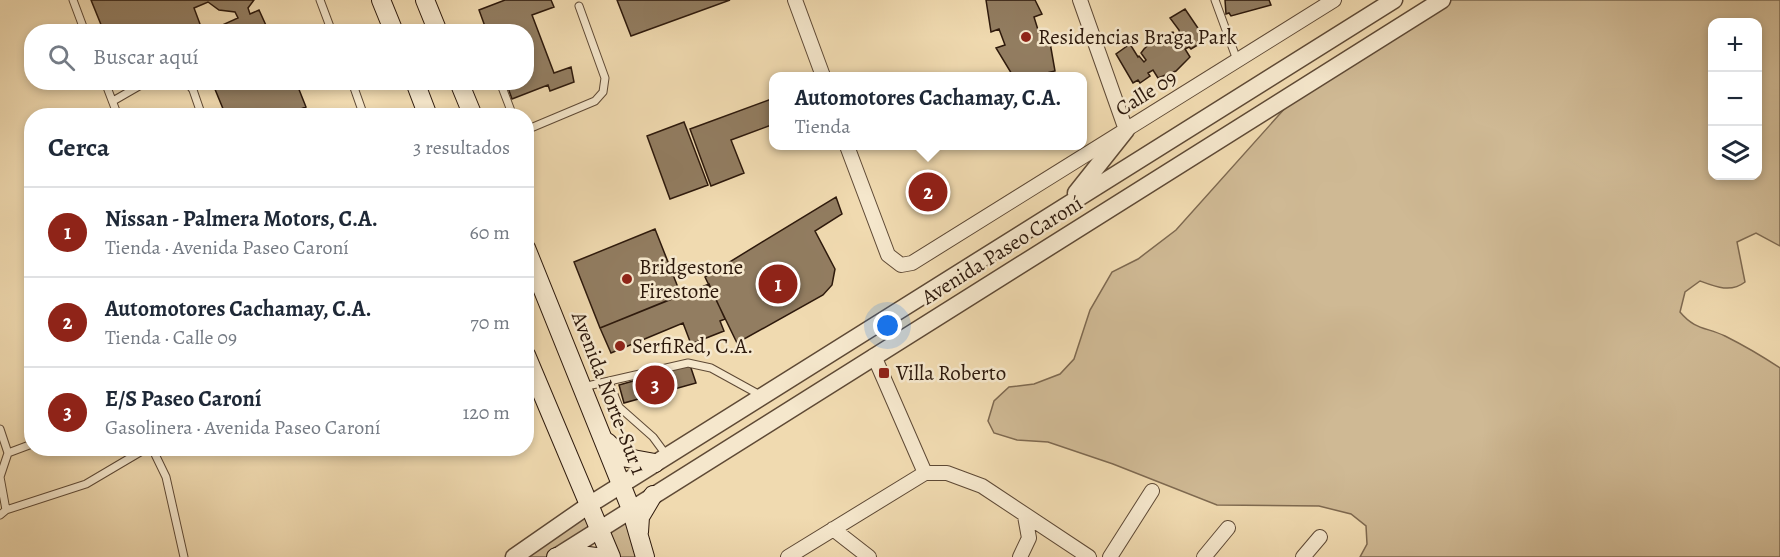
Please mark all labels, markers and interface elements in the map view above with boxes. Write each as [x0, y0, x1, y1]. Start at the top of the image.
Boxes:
map controls [1708, 18, 1762, 180]
button: + [1708, 18, 1762, 72]
place label: Residencias Braga Park [1038, 23, 1237, 51]
search box [24, 24, 534, 90]
marker: Residencias Braga Park [1019, 30, 1033, 44]
icon: search [45, 41, 78, 74]
text: Buscar aquí [93, 42, 199, 72]
street label: Calle 09 [1110, 63, 1182, 123]
popup [769, 72, 1087, 150]
button: − [1708, 72, 1762, 126]
text: Automotores Cachamay, C.A. [795, 83, 1061, 113]
text: Tienda [795, 113, 851, 140]
button: layers [1708, 126, 1762, 180]
text: Cerca [48, 130, 110, 165]
text: 3 resultados [413, 134, 510, 161]
pin: 2 [908, 170, 948, 214]
street label: Avenida Paseo Caroní [915, 189, 1088, 311]
text: Nissan - Palmera Motors, C.A. [105, 204, 378, 234]
text: 1 [64, 219, 71, 246]
text: 60 m [470, 219, 510, 246]
text: Tienda · Avenida Paseo Caroní [105, 234, 349, 261]
place label: Bridgestone Firestone [639, 253, 743, 305]
pin: 1 [758, 262, 798, 306]
marker: Bridgestone Firestone [620, 272, 634, 286]
text: Automotores Cachamay, C.A. [105, 294, 372, 324]
street label: Avenida Norte-Sur 1 [565, 307, 653, 478]
text: 2 [63, 309, 72, 336]
text: 70 m [470, 309, 510, 336]
your location [873, 311, 902, 340]
text: Tienda · Calle 09 [105, 324, 237, 351]
place label: SerfiRed, C.A. [632, 332, 754, 360]
marker: SerfiRed, C.A. [613, 339, 627, 353]
place label: Villa Roberto [895, 359, 1006, 387]
pin: 3 [636, 362, 674, 408]
marker: Villa Roberto [877, 366, 891, 380]
text: E/S Paseo Caroní [105, 384, 261, 414]
text: 3 [63, 399, 72, 426]
text: 120 m [462, 399, 510, 426]
text: Gasolinera · Avenida Paseo Caroní [105, 414, 381, 441]

